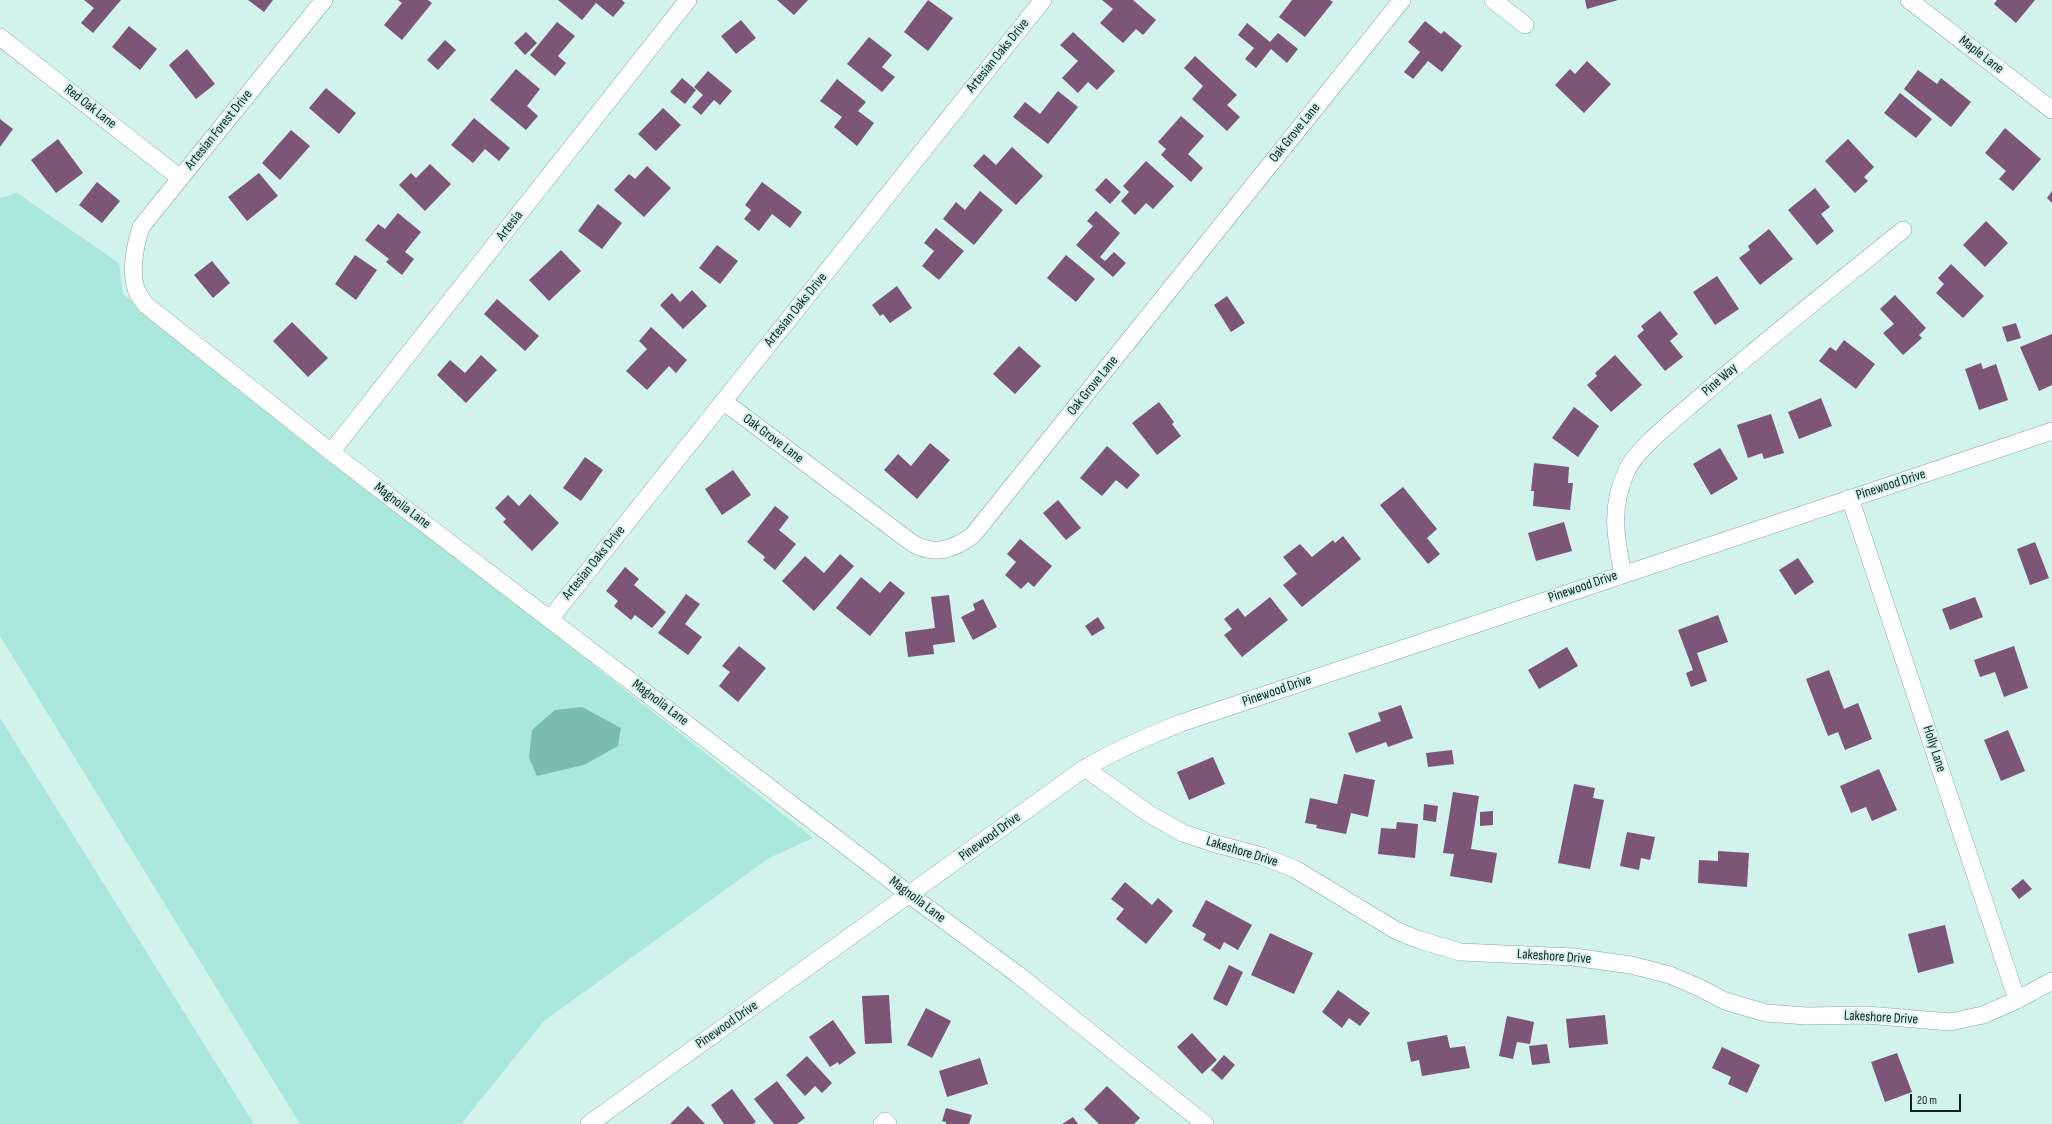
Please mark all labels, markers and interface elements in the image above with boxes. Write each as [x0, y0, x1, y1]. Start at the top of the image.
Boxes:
street label: Artesian Oaks Drive [963, 16, 1033, 96]
street label: Maple Lane [1955, 32, 2007, 78]
street label: Red Oak Lane [60, 81, 120, 133]
street label: Artesian Forest Drive [182, 87, 256, 173]
street label: Oak Grove Lane [1266, 100, 1324, 166]
street label: Artesia [493, 208, 527, 244]
street label: Artesian Oaks Drive [761, 270, 831, 350]
street label: Oak Grove Lane [1064, 353, 1122, 419]
street label: Pine Way [1699, 360, 1741, 400]
street label: Oak Grove Lane [739, 411, 807, 467]
street label: Pinewood Drive [1854, 466, 1928, 504]
street label: Magnolia Lane [370, 479, 434, 533]
street label: Artesian Oaks Drive [559, 523, 629, 603]
street label: Pinewood Drive [1546, 567, 1620, 607]
street label: Pinewood Drive [1240, 671, 1314, 711]
street label: Magnolia Lane [628, 676, 692, 730]
street label: Holly Lane [1919, 724, 1949, 774]
street label: Pinewood Drive [956, 809, 1024, 865]
street label: Lakeshore Drive [1204, 833, 1280, 871]
street label: Magnolia Lane [885, 873, 949, 927]
street label: Lakeshore Drive [1516, 946, 1592, 968]
street label: Pinewood Drive [693, 997, 761, 1053]
street label: Lakeshore Drive [1843, 1008, 1919, 1028]
scale bar [1912, 1086, 1963, 1112]
text: 20 m [1917, 1093, 1937, 1108]

